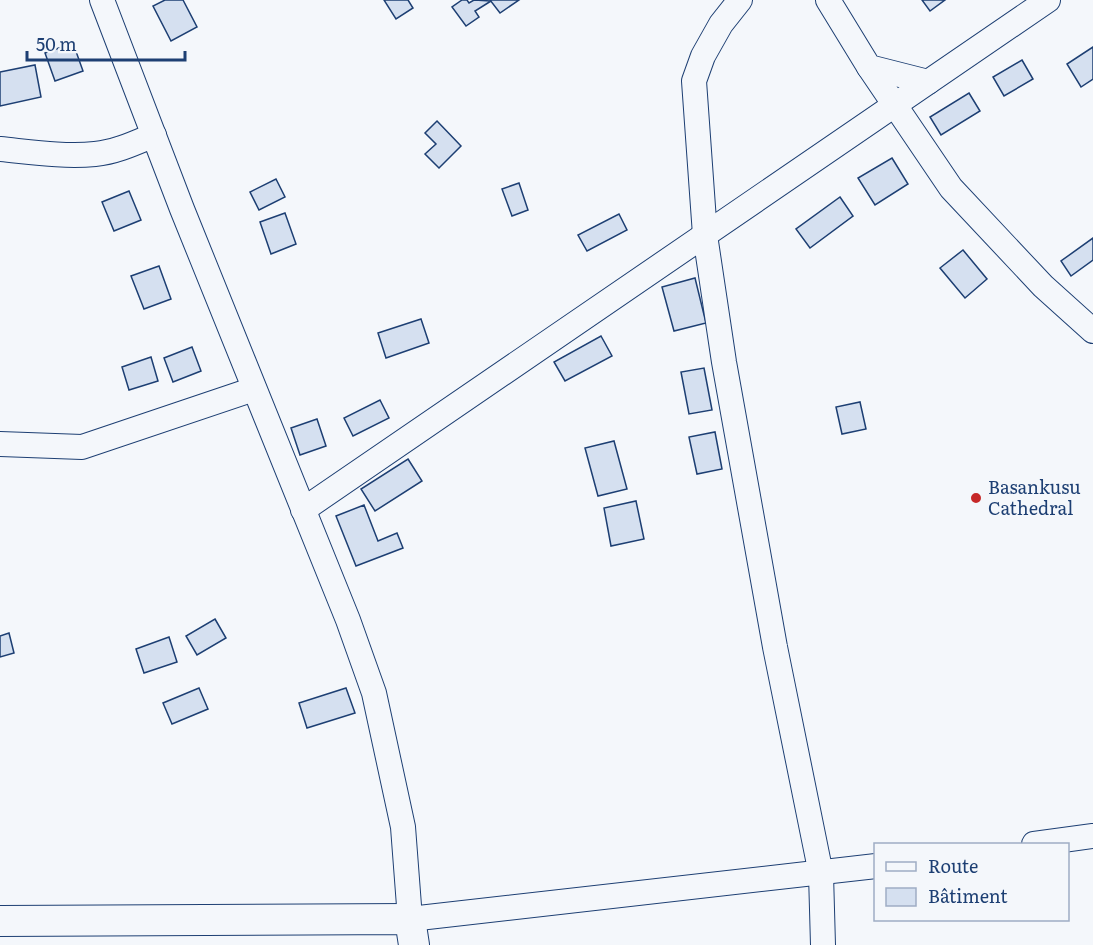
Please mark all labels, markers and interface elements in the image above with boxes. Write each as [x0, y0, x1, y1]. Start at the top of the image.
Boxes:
scale bar [27, 24, 184, 62]
text: 50 m [36, 30, 77, 57]
place label: Basankusu Cathedral [988, 473, 1081, 521]
marker: Basankusu Cathedral [969, 491, 983, 505]
legend [874, 843, 1069, 921]
text: Route [928, 852, 978, 879]
text: Bâtiment [928, 882, 1008, 909]

